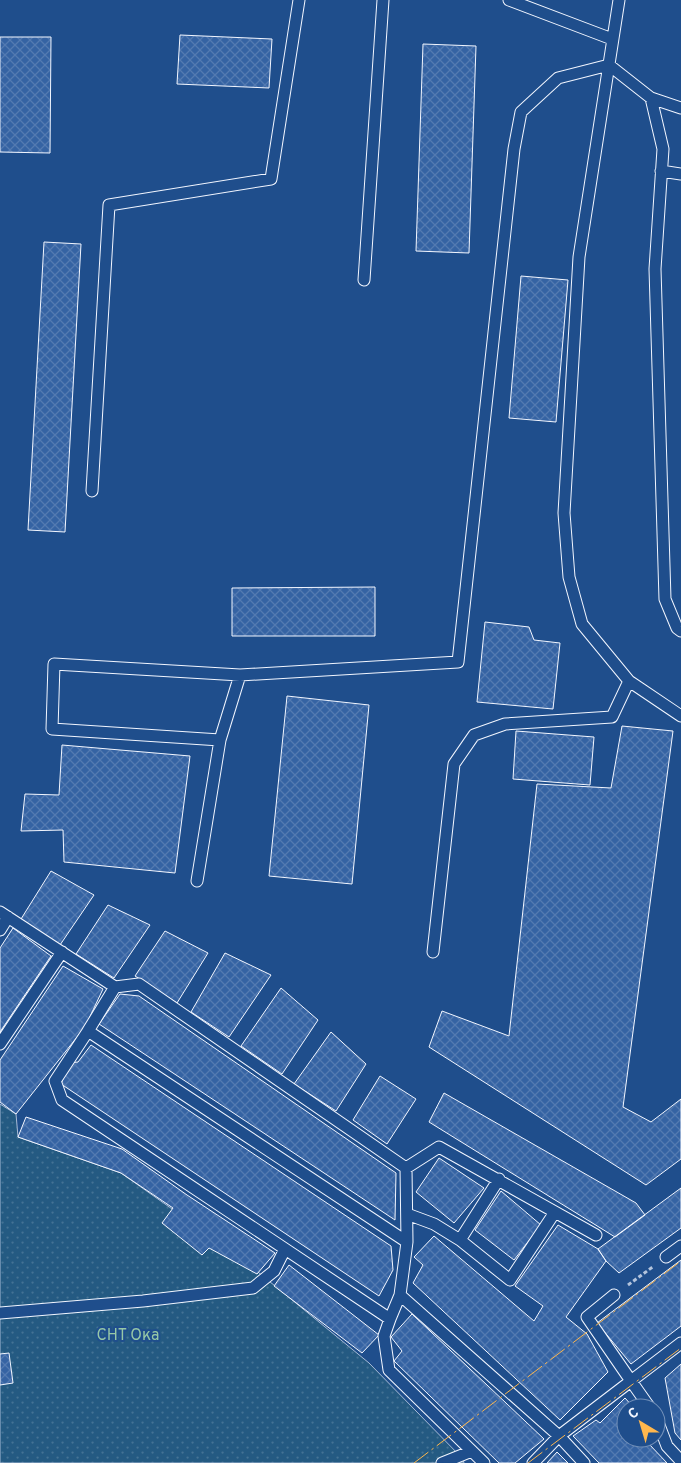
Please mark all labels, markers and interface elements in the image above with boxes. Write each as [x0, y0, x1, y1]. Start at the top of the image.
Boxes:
park label: СНТ Ока [96, 1326, 160, 1346]
north arrow [616, 1398, 666, 1448]
text: С [625, 1404, 643, 1423]

